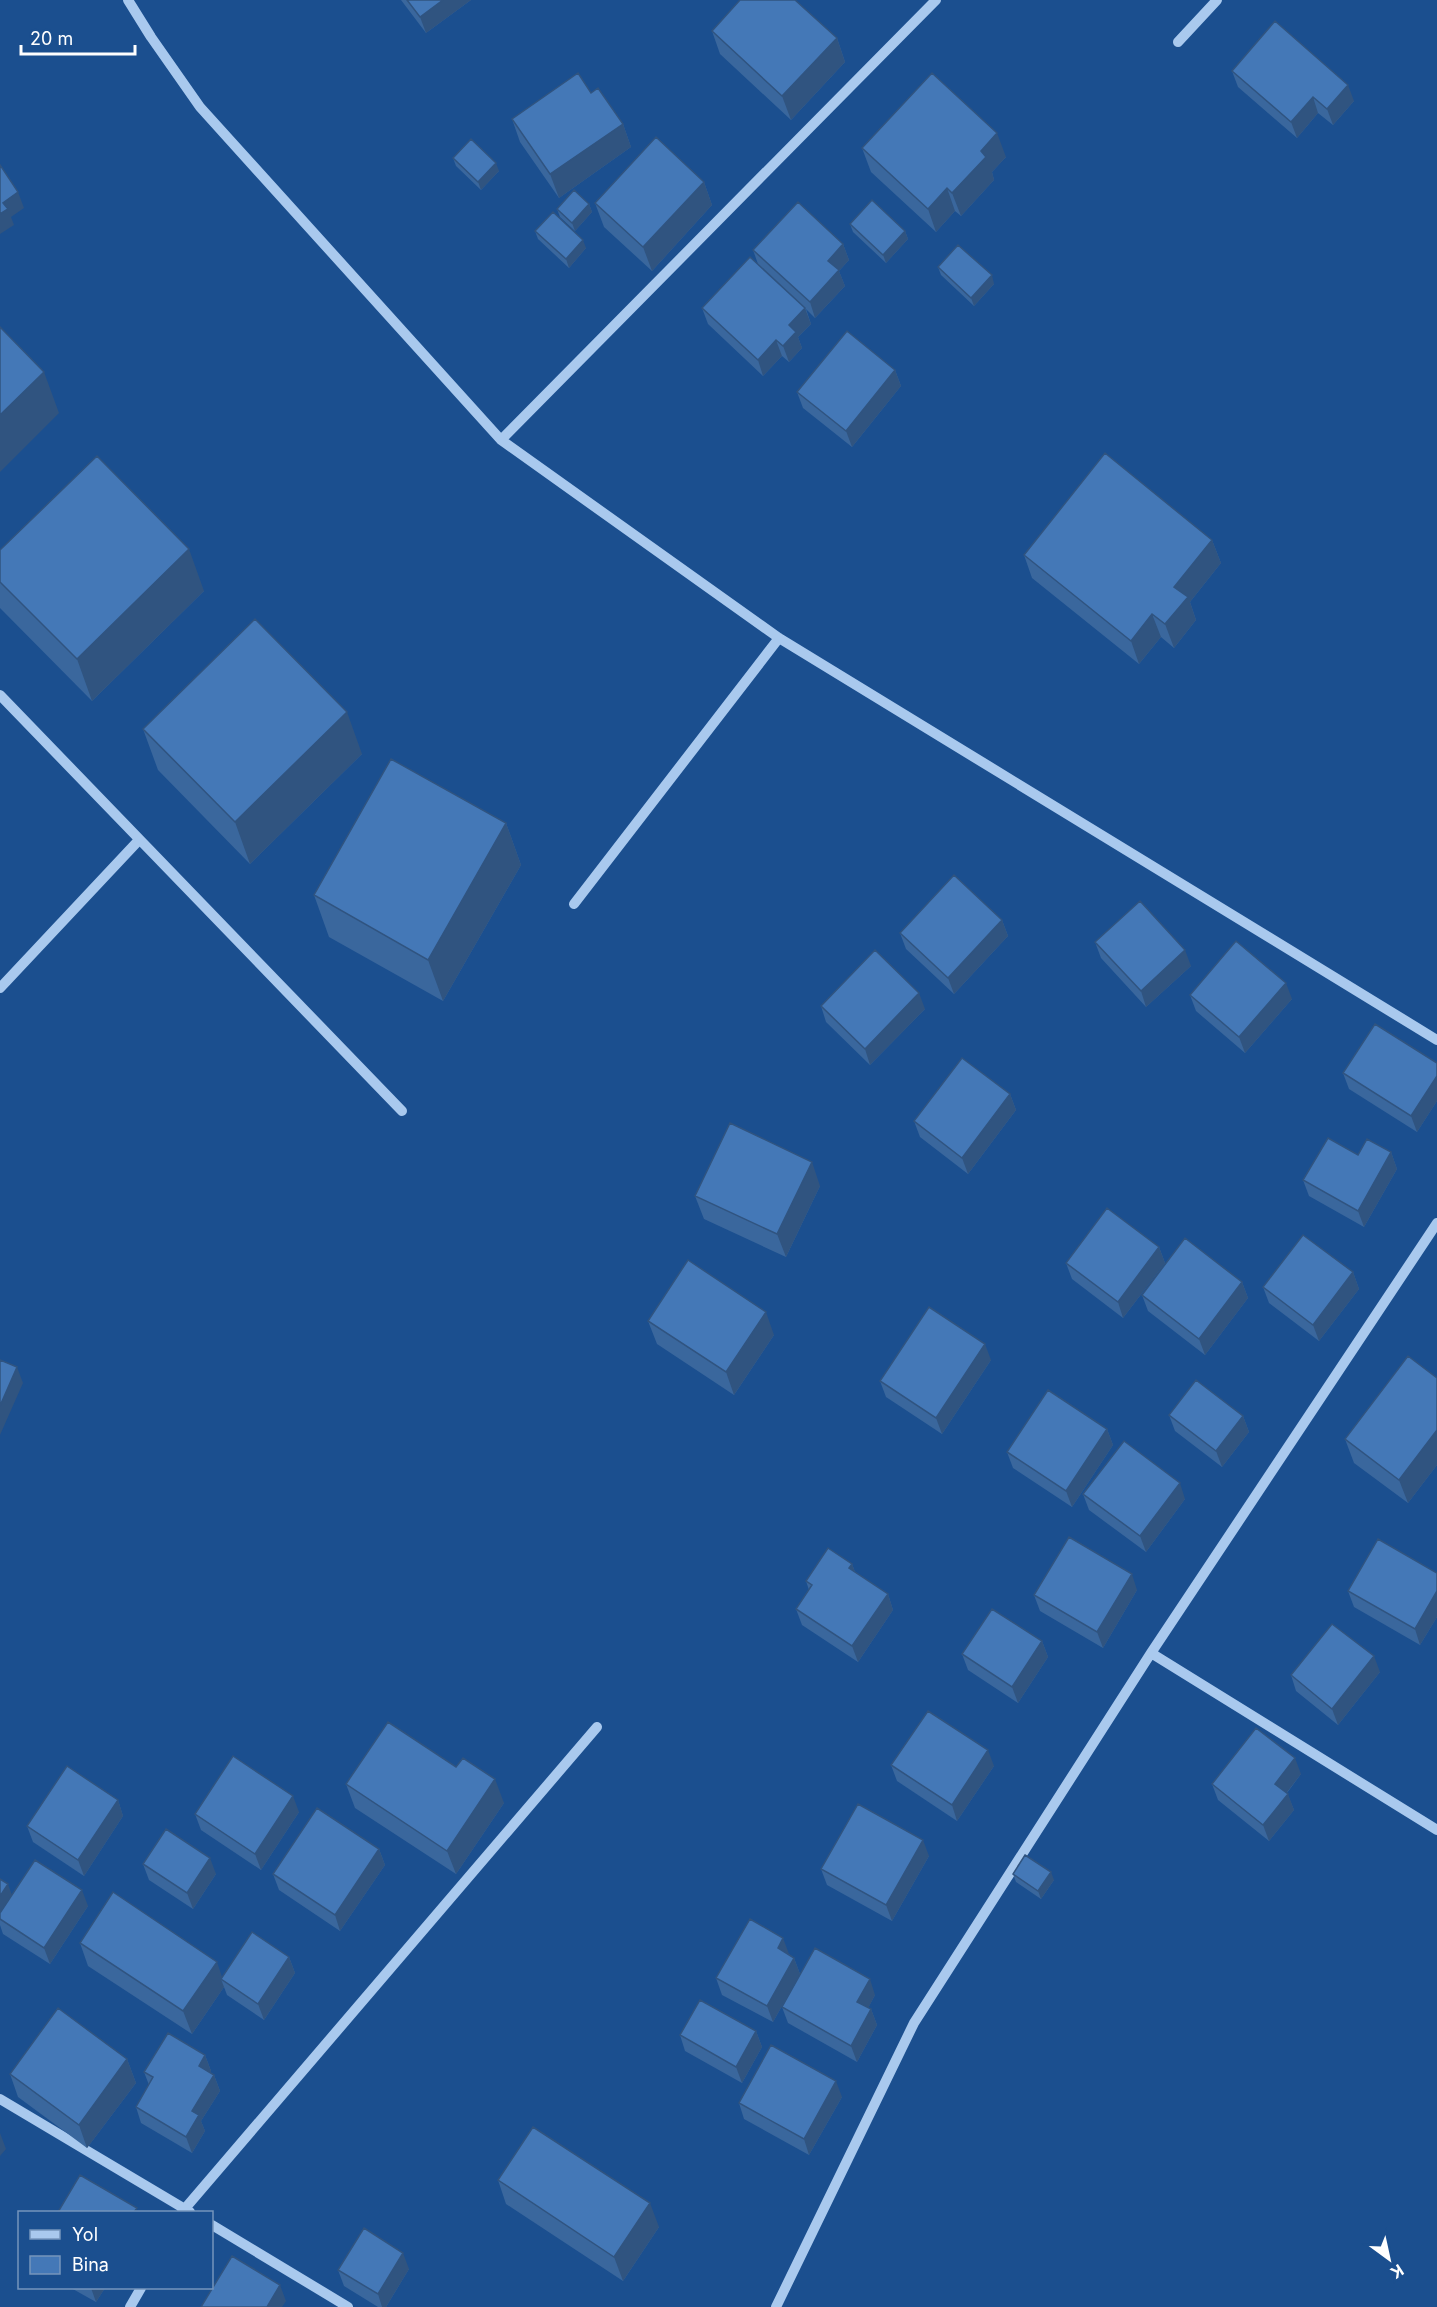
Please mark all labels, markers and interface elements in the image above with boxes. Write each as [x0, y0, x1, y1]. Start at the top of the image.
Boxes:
scale bar [21, 18, 135, 56]
text: 20 m [30, 28, 73, 49]
legend [18, 2211, 213, 2289]
text: Yol [72, 2224, 98, 2245]
north arrow [1359, 2229, 1419, 2289]
text: Bina [72, 2254, 109, 2275]
text: K [1386, 2260, 1407, 2283]

